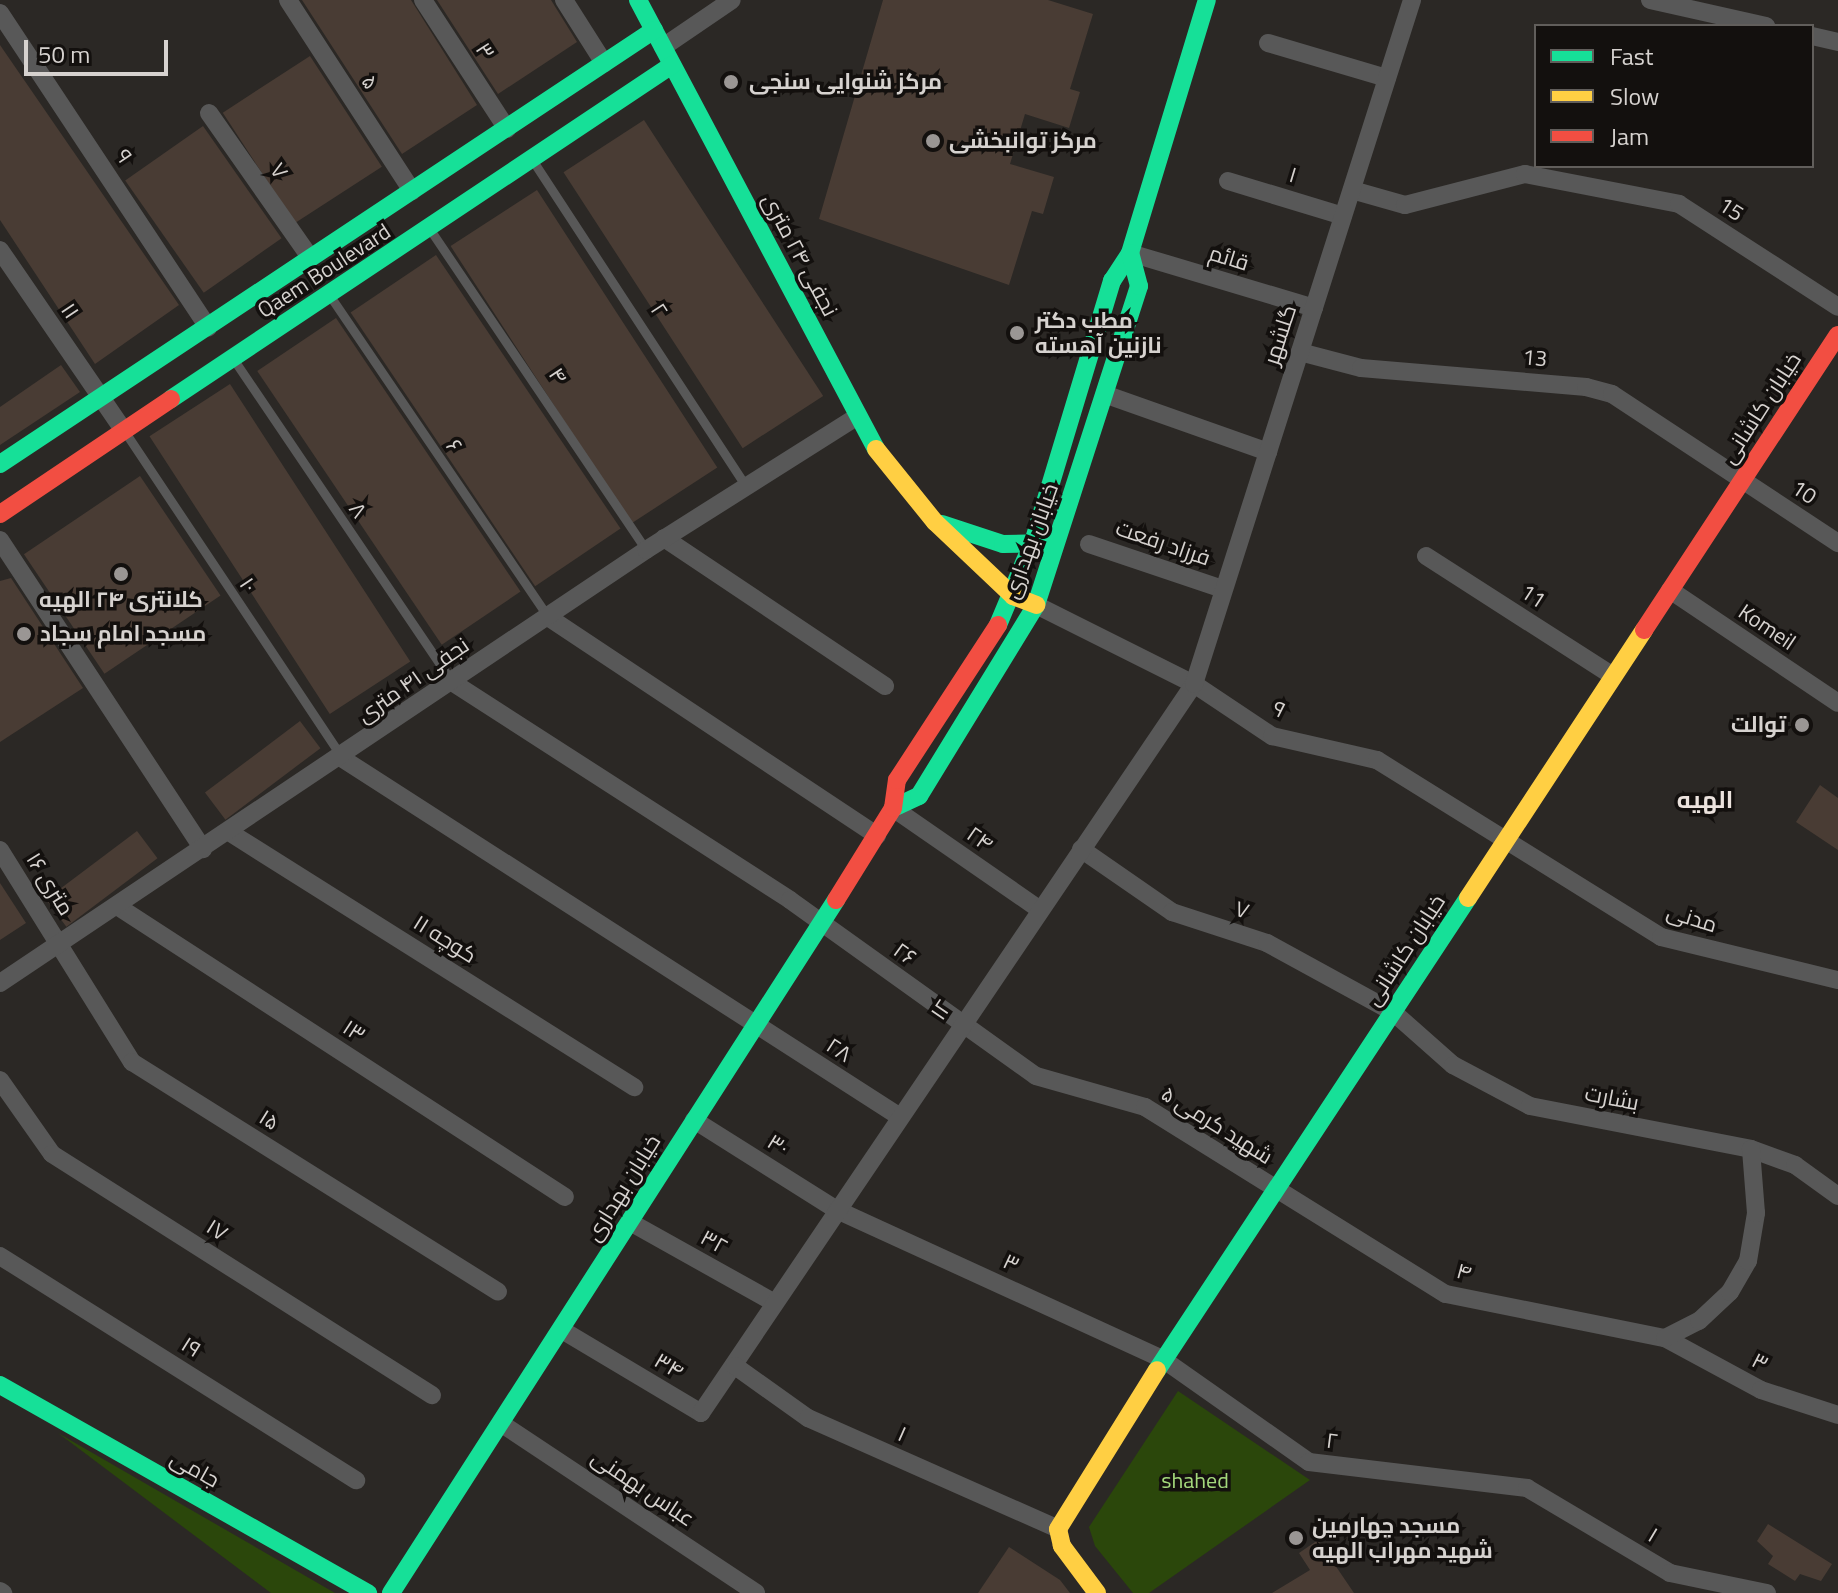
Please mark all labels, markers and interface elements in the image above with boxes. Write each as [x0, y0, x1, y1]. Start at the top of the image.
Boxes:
scale bar [28, 24, 172, 74]
legend [1534, 24, 1814, 168]
text: 50 m [38, 36, 90, 72]
street label: ۳ [470, 38, 500, 64]
text: Fast [1610, 38, 1653, 74]
place label: مرکز شنوایی سنجی [749, 69, 942, 95]
street label: ۵ [356, 70, 384, 94]
marker: مرکز شنوایی سنجی [720, 71, 742, 93]
text: Slow [1610, 78, 1659, 114]
text: Jam [1610, 118, 1649, 154]
place label: مرکز توانبخشی [949, 128, 1097, 154]
marker: مرکز توانبخشی [924, 132, 942, 150]
street label: ۹ [110, 144, 138, 168]
street label: ۷ [264, 158, 294, 184]
street label: ۱ [1286, 161, 1300, 189]
street label: نجفی ۲۴ متری [757, 189, 843, 321]
street label: 15 [1713, 191, 1749, 227]
street label: Qaem Boulevard [253, 218, 395, 324]
street label: قائم [1206, 239, 1252, 277]
street label: ۱۱ [55, 298, 85, 324]
street label: ۲ [645, 298, 673, 322]
street label: گلشهر [1258, 302, 1302, 368]
place label: مطب دکتر نازنین آهسته [1035, 307, 1162, 358]
marker: مطب دکتر نازنین آهسته [1006, 322, 1028, 344]
street label: 13 [1522, 344, 1548, 372]
street label: خیابان کاشانی [1715, 347, 1807, 469]
street label: ۴ [543, 363, 573, 389]
street label: ۶ [440, 434, 468, 458]
street label: 10 [1786, 474, 1822, 510]
street label: خیابان بهداری [998, 480, 1064, 602]
street label: ۸ [343, 497, 373, 523]
street label: فرزاد رفعت [1112, 515, 1214, 571]
marker: کلانتری ۲۴ الهیه [112, 565, 130, 583]
street label: ۱۰ [234, 573, 262, 597]
street label: 11 [1515, 578, 1551, 614]
place label: کلانتری ۲۴ الهیه [39, 587, 203, 613]
street label: Komeil [1733, 598, 1801, 656]
place label: مسجد امام سجاد [40, 621, 206, 647]
marker: مسجد امام سجاد [15, 625, 33, 643]
street label: نجفی ۴۱ متری [352, 632, 474, 728]
street label: ۹ [1268, 695, 1290, 723]
place label: توالت [1731, 712, 1786, 738]
marker: توالت [1793, 716, 1811, 734]
district label: الهیه [1677, 786, 1733, 814]
street label: ۲۴ [962, 821, 998, 857]
street label: ۱۶ متری [21, 848, 79, 920]
street label: خیابان کاشانی [1359, 889, 1451, 1011]
street label: ۷ [1231, 895, 1253, 925]
street label: مدنی [1664, 898, 1720, 938]
street label: کوچه ۱۱ [408, 909, 482, 969]
street label: ۲۶ [888, 937, 922, 971]
street label: ۱۲ [925, 995, 957, 1025]
street label: ۱۳ [338, 1014, 370, 1048]
street label: ۲۸ [821, 1032, 857, 1068]
street label: ۵ شهید کرمی [1156, 1080, 1278, 1170]
street label: بشارت [1583, 1080, 1641, 1116]
street label: ۱۵ [254, 1104, 284, 1136]
street label: ۳۰ [762, 1128, 794, 1162]
street label: خیابان بهداری [580, 1130, 666, 1246]
street label: ۱۷ [201, 1213, 233, 1247]
street label: ۳۲ [696, 1224, 732, 1260]
street label: ۳ [999, 1248, 1023, 1278]
street label: ۴ [1454, 1257, 1474, 1287]
street label: ۱۹ [176, 1331, 206, 1363]
street label: ۳۴ [650, 1347, 688, 1385]
street label: ۳ [1747, 1347, 1773, 1377]
street label: ۱ [894, 1421, 910, 1447]
street label: ۲ [1325, 1427, 1339, 1455]
street label: عباس بهمنی [586, 1444, 700, 1532]
street label: جامی [166, 1445, 224, 1493]
park label: shahed [1161, 1468, 1229, 1494]
place label: مسجد چهارمین شهید مهراب الهیه [1312, 1512, 1493, 1564]
street label: ۱ [1643, 1522, 1663, 1548]
marker: مسجد چهارمین شهید مهراب الهیه [1287, 1529, 1305, 1547]

